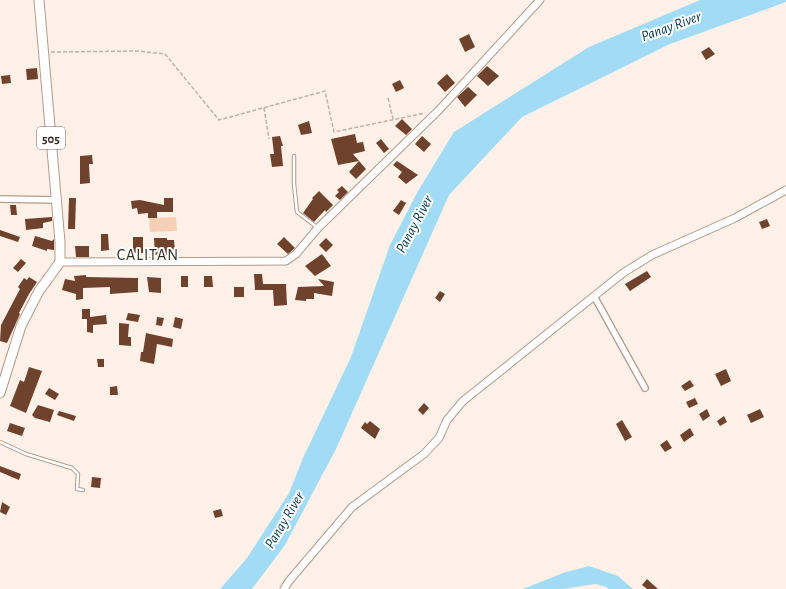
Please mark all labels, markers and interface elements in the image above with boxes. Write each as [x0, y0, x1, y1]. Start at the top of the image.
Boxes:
water label: Panay River [639, 8, 704, 44]
road number: 505 [37, 127, 65, 149]
water label: Panay River [393, 192, 436, 255]
district label: CALITAN [117, 247, 179, 263]
water label: Panay River [262, 489, 308, 551]

